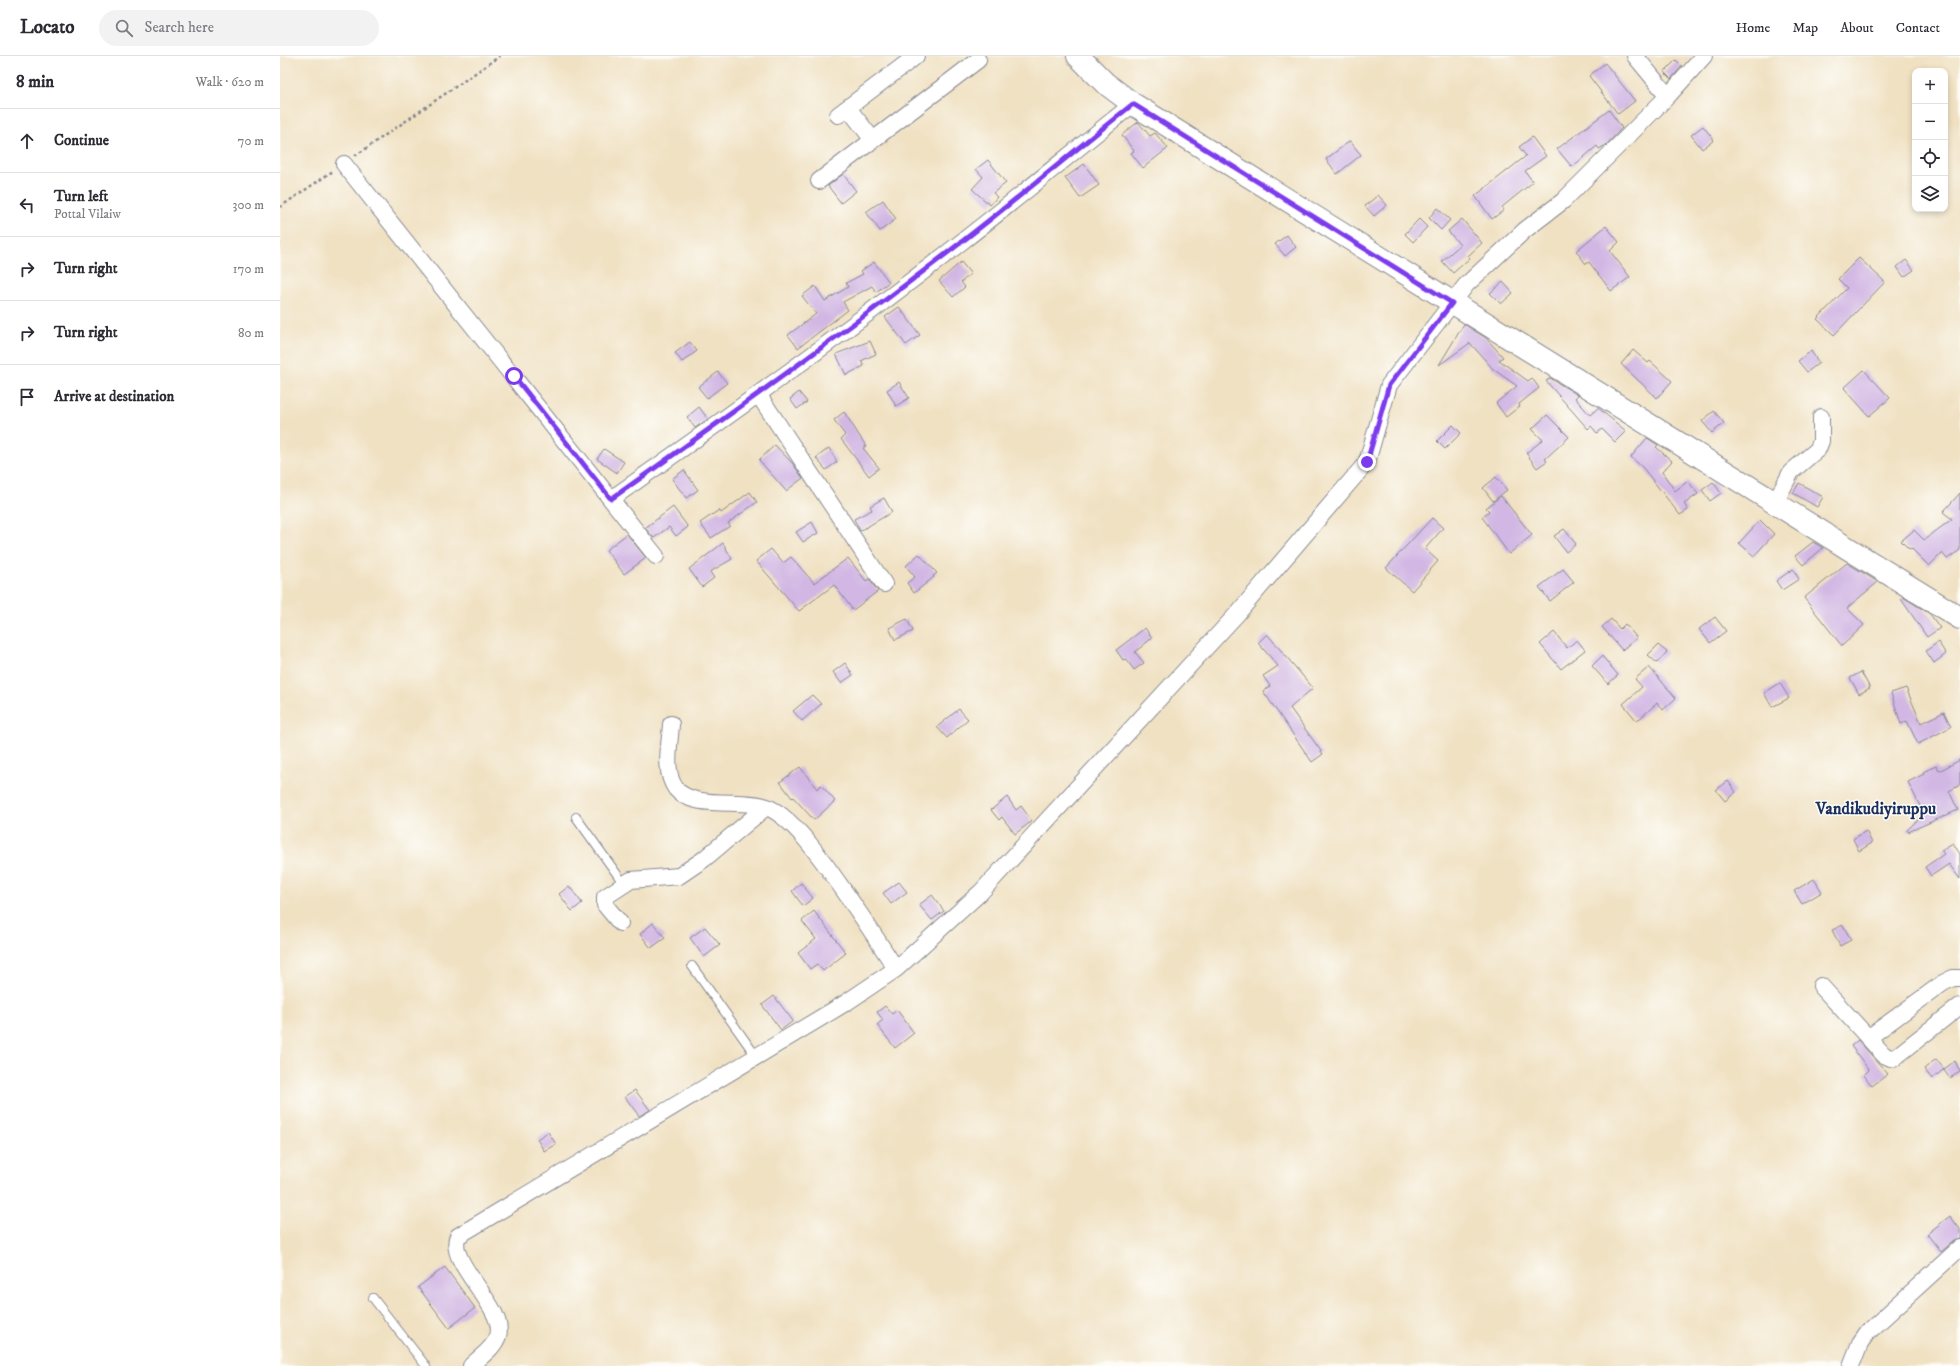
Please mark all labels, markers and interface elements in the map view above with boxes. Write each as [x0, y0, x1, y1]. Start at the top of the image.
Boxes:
search box [99, 10, 379, 46]
text: Locato [20, 16, 75, 39]
icon: search [113, 17, 135, 39]
text: Search here [145, 18, 214, 37]
text: Home [1736, 19, 1770, 37]
text: Map [1792, 19, 1818, 37]
text: About [1840, 19, 1874, 37]
text: Contact [1896, 19, 1940, 37]
map controls [1912, 68, 1948, 212]
button: + [1912, 68, 1948, 104]
text: 8 min [16, 71, 54, 93]
text: Walk · 620 m [196, 74, 264, 90]
button: − [1912, 104, 1948, 140]
icon: ahead [16, 130, 38, 152]
text: Continue [54, 131, 109, 150]
text: 70 m [238, 133, 264, 149]
button: locate [1912, 140, 1948, 176]
button: layers [1912, 176, 1948, 212]
text: Turn left [54, 187, 108, 206]
icon: left [16, 194, 38, 216]
text: 300 m [233, 197, 264, 213]
text: Pottal Vilaiw [54, 206, 121, 222]
icon: right [16, 258, 38, 280]
text: Turn right [54, 259, 117, 278]
text: 170 m [233, 261, 264, 277]
icon: right [16, 322, 38, 344]
text: Turn right [54, 323, 117, 342]
text: 80 m [238, 325, 264, 341]
route start [505, 367, 523, 385]
icon: arrive [16, 386, 38, 408]
text: Arrive at destination [54, 387, 174, 406]
route end [1358, 453, 1376, 471]
district label: Vandikudiyiruppu [1815, 798, 1936, 820]

